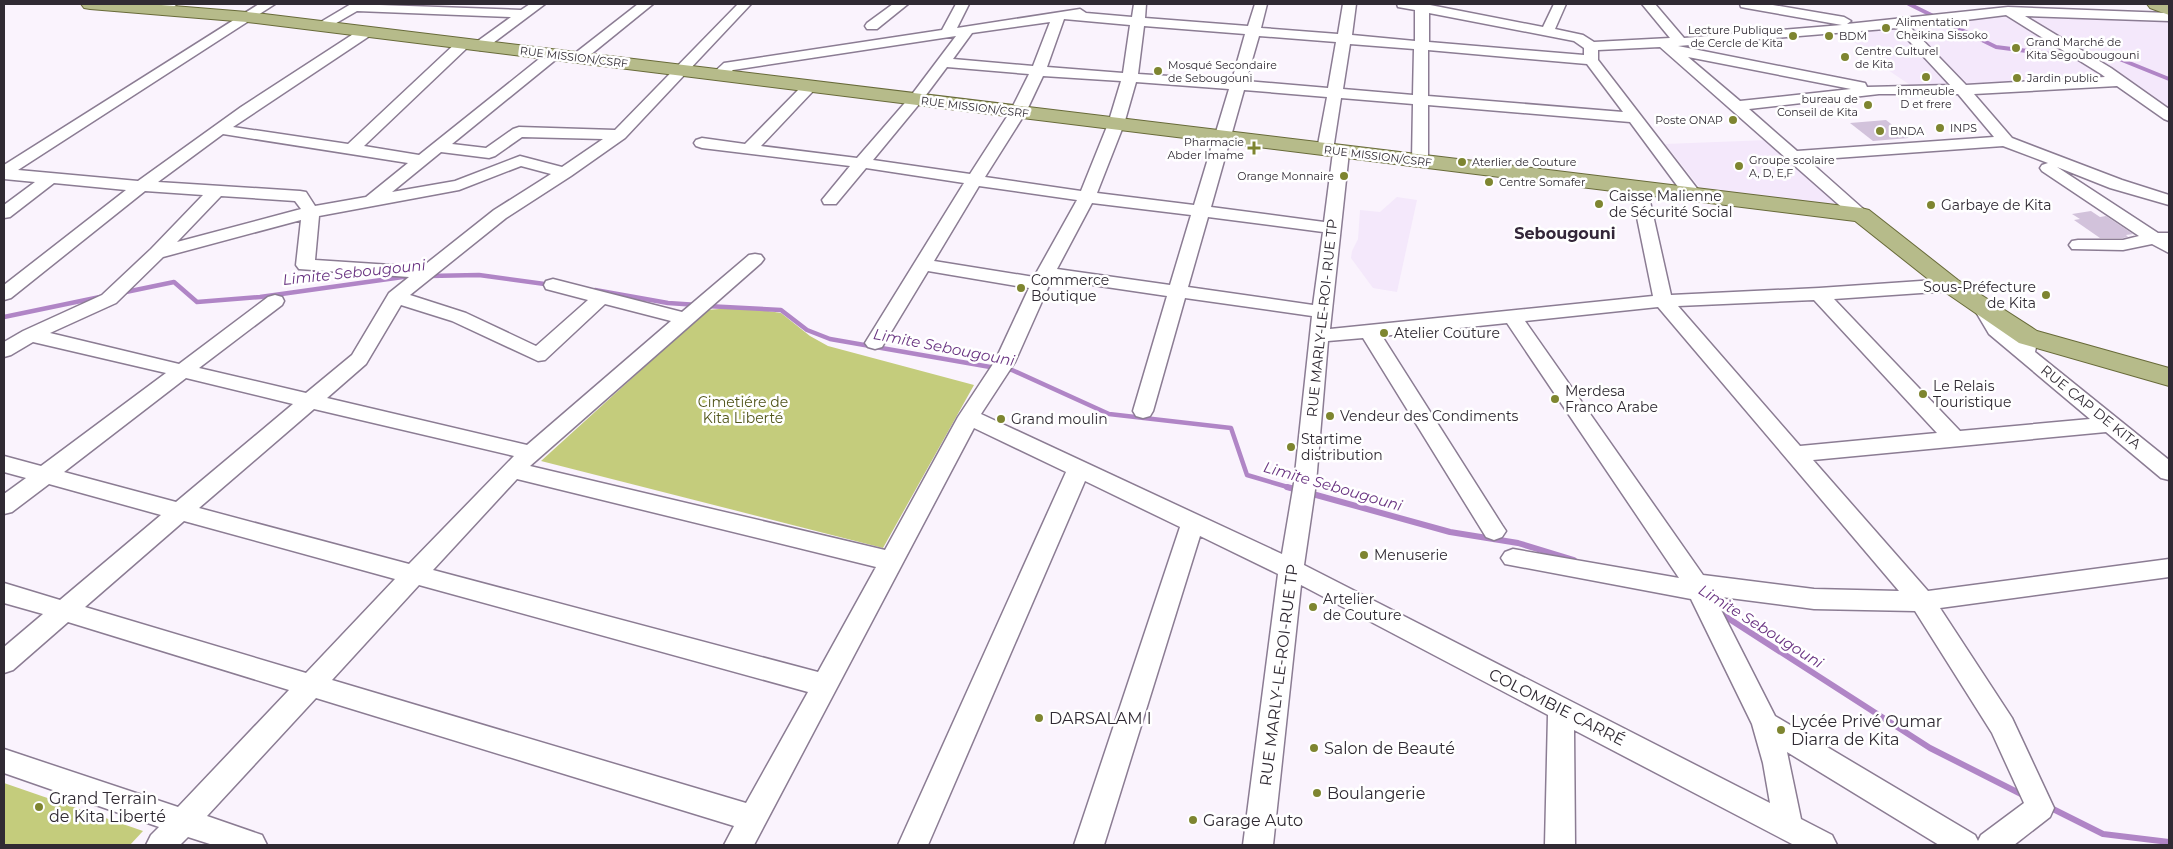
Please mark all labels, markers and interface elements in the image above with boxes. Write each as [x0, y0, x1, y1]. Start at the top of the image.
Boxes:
place label: Alimentation Cheikina Sissoko [1896, 15, 1988, 42]
marker: Alimentation Cheikina Sissoko [1880, 22, 1892, 34]
place label: Lecture Publique de Cercle de Kita [1688, 23, 1783, 50]
place label: BDM [1839, 29, 1867, 43]
marker: Lecture Publique de Cercle de Kita [1787, 30, 1799, 42]
marker: BDM [1823, 30, 1835, 42]
place label: Grand Marché de Kita Segoubougouni [2026, 35, 2140, 62]
marker: Grand Marché de Kita Segoubougouni [2010, 42, 2022, 54]
street label: RUE MISSION/CSRF [519, 43, 629, 71]
place label: Centre Culturel de Kita [1855, 44, 1938, 71]
marker: Centre Culturel de Kita [1839, 51, 1851, 63]
place label: Mosqué Secondaire de Sebougouni [1168, 58, 1277, 85]
marker: Mosqué Secondaire de Sebougouni [1152, 65, 1164, 77]
marker: immeuble D et frere [1920, 71, 1932, 83]
place label: Jardin public [2026, 71, 2098, 85]
marker: Jardin public [2011, 72, 2023, 84]
place label: immeuble D et frere [1897, 84, 1955, 111]
place label: bureau de Conseil de Kita [1777, 92, 1858, 119]
street label: RUE MISSION/CSRF [920, 93, 1030, 121]
marker: bureau de Conseil de Kita [1862, 99, 1874, 111]
place label: Poste ONAP [1655, 113, 1723, 127]
marker: Poste ONAP [1727, 114, 1739, 126]
place label: INPS [1950, 121, 1977, 135]
marker: INPS [1934, 122, 1946, 134]
place label: BNDA [1890, 124, 1924, 138]
marker: BNDA [1874, 125, 1886, 137]
place label: Pharmacie Abder Imame [1167, 135, 1244, 162]
marker: Pharmacie Abder Imame [1248, 142, 1260, 154]
street label: RUE MISSION/CSRF [1323, 142, 1433, 170]
place label: Groupe scolaire A, D, E,F [1749, 153, 1835, 180]
place label: Aterlier de Couture [1472, 155, 1577, 169]
marker: Aterlier de Couture [1456, 156, 1468, 168]
marker: Groupe scolaire A, D, E,F [1733, 160, 1745, 172]
place label: Orange Monnaire [1237, 169, 1334, 183]
marker: Orange Monnaire [1338, 170, 1350, 182]
place label: Centre Somafer [1499, 175, 1585, 189]
marker: Centre Somafer [1483, 176, 1495, 188]
place label: Caisse Malienne de Sécurité Social [1609, 187, 1733, 221]
place label: Garbaye de Kita [1941, 196, 2051, 214]
marker: Caisse Malienne de Sécurité Social [1593, 198, 1605, 210]
marker: Garbaye de Kita [1925, 199, 1937, 211]
street label: RUE MARLY-LE-ROI- RUE TP [1303, 218, 1341, 418]
district label: Sebougouni [1514, 224, 1616, 243]
water label: Limite Sebougouni [282, 255, 427, 289]
place label: Commerce Boutique [1031, 271, 1109, 305]
place label: Sous-Préfecture de Kita [1923, 278, 2036, 312]
marker: Commerce Boutique [1015, 282, 1027, 294]
marker: Sous-Préfecture de Kita [2040, 289, 2052, 301]
water label: Limite Sebougouni [872, 324, 1017, 370]
place label: Atelier Couture [1394, 324, 1500, 342]
marker: Atelier Couture [1378, 327, 1390, 339]
street label: RUE CAP DE KITA [2037, 361, 2146, 454]
place label: Le Relais Touristique [1933, 377, 2011, 411]
place label: Merdesa Franco Arabe [1565, 382, 1658, 416]
marker: Le Relais Touristique [1917, 388, 1929, 400]
park label: Cimetiére de Kita Liberté [698, 393, 788, 427]
marker: Merdesa Franco Arabe [1549, 393, 1561, 405]
place label: Vendeur des Condiments [1340, 407, 1519, 425]
place label: Grand moulin [1011, 410, 1108, 428]
marker: Vendeur des Condiments [1324, 410, 1336, 422]
marker: Grand moulin [995, 413, 1007, 425]
place label: Startime distribution [1301, 430, 1383, 464]
marker: Startime distribution [1285, 441, 1297, 453]
water label: Limite Sebougouni [1261, 457, 1406, 515]
place label: Menuserie [1374, 546, 1448, 564]
marker: Menuserie [1358, 549, 1370, 561]
street label: RUE MARLY-LE-ROI-RUE TP [1256, 563, 1302, 787]
water label: Limite Sebougouni [1695, 580, 1828, 673]
place label: Artelier de Couture [1323, 590, 1401, 624]
marker: Artelier de Couture [1307, 601, 1319, 613]
street label: COLOMBIE CARRÉ [1486, 664, 1628, 750]
place label: DARSALAM I [1049, 709, 1152, 728]
marker: DARSALAM I [1033, 712, 1045, 724]
place label: Lycée Privé Oumar Diarra de Kita [1791, 712, 1942, 749]
marker: Lycée Privé Oumar Diarra de Kita [1775, 724, 1787, 736]
place label: Salon de Beauté [1324, 739, 1455, 758]
marker: Salon de Beauté [1308, 742, 1320, 754]
place label: Boulangerie [1327, 784, 1425, 803]
marker: Boulangerie [1311, 787, 1323, 799]
place label: Grand Terrain de Kita Liberté [49, 789, 166, 826]
marker: Grand Terrain de Kita Liberté [33, 801, 45, 813]
place label: Garage Auto [1203, 811, 1303, 830]
marker: Garage Auto [1187, 814, 1199, 826]

